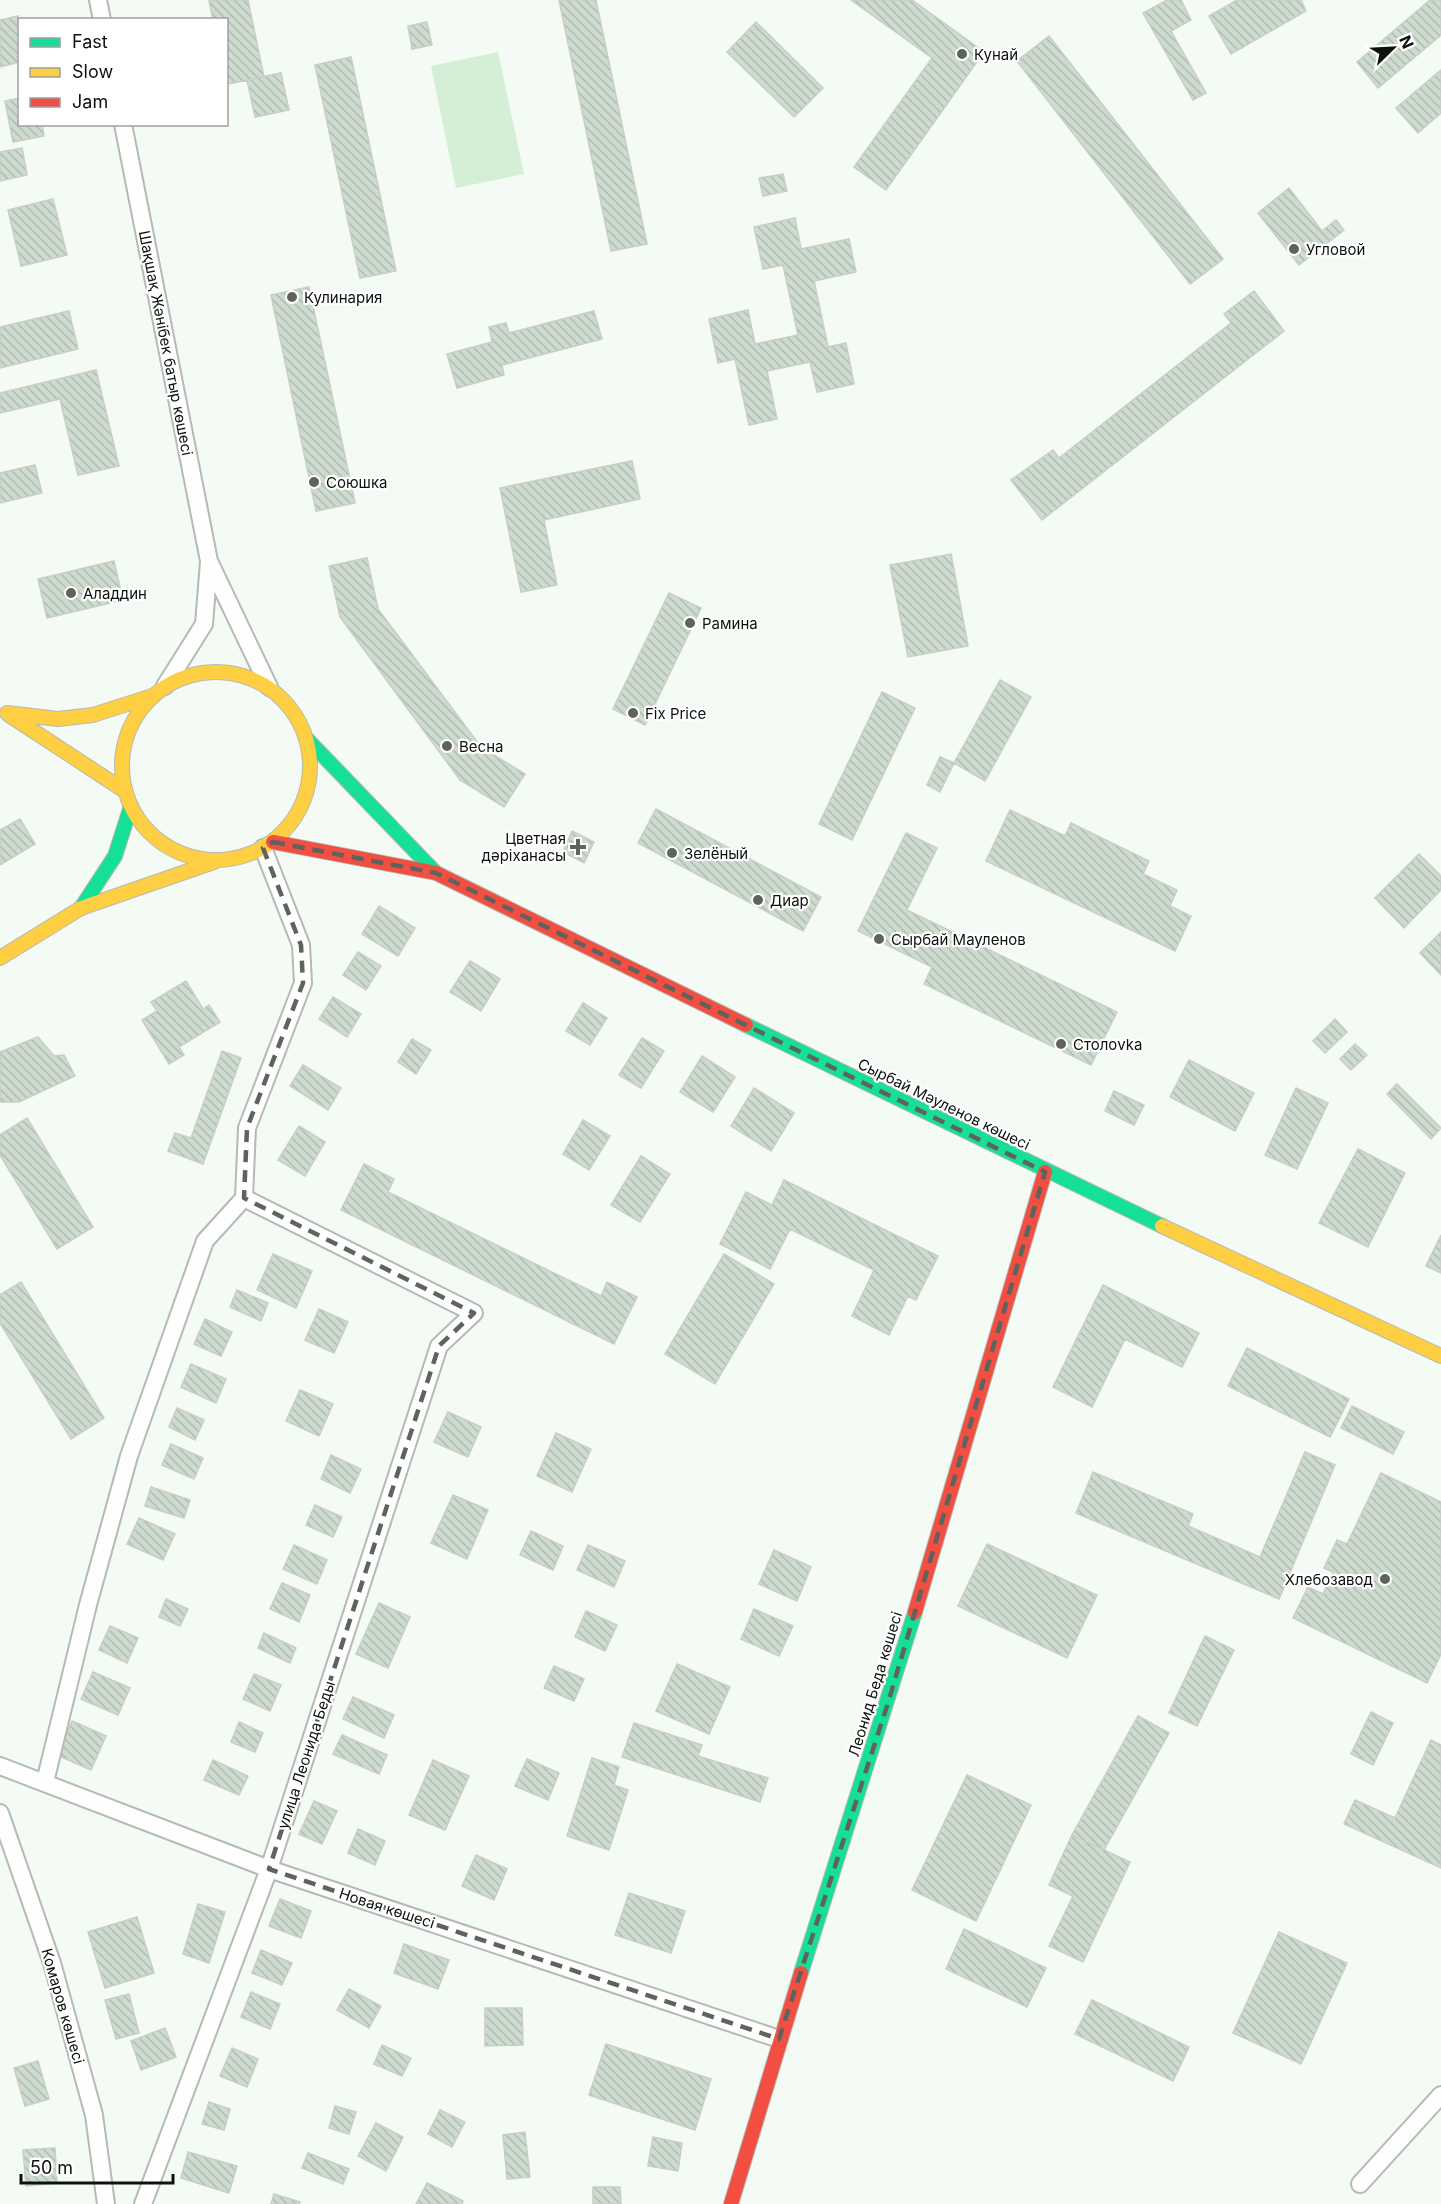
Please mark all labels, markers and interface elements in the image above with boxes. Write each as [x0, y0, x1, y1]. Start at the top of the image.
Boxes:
legend [18, 18, 228, 126]
north arrow [1363, 18, 1423, 78]
text: Fast [72, 31, 108, 52]
text: N [1395, 32, 1418, 52]
place label: Кунай [974, 45, 1018, 64]
marker: Кунай [955, 47, 969, 61]
text: Slow [72, 61, 113, 82]
text: Jam [72, 91, 108, 112]
street label: Шақшақ Жәнібек батыр көшесі [135, 229, 197, 457]
place label: Угловой [1306, 240, 1365, 259]
marker: Угловой [1287, 242, 1301, 256]
place label: Кулинария [304, 288, 382, 307]
marker: Кулинария [285, 290, 299, 304]
place label: Союшка [326, 473, 387, 492]
marker: Союшка [307, 475, 321, 489]
place label: Аладдин [83, 584, 147, 603]
marker: Аладдин [64, 586, 78, 600]
place label: Рамина [702, 614, 758, 633]
marker: Рамина [683, 616, 697, 630]
place label: Fix Price [645, 704, 706, 723]
marker: Fix Price [626, 706, 640, 720]
place label: Весна [459, 737, 503, 756]
marker: Весна [440, 739, 454, 753]
place label: Цветная дәріханасы [482, 829, 566, 865]
marker: Цветная дәріханасы [571, 840, 585, 854]
place label: Зелёный [684, 844, 748, 863]
marker: Зелёный [665, 846, 679, 860]
place label: Диар [770, 891, 809, 910]
marker: Диар [751, 893, 765, 907]
place label: Сырбай Мауленов [891, 930, 1026, 949]
marker: Сырбай Мауленов [872, 932, 886, 946]
place label: Столоvka [1073, 1035, 1142, 1054]
marker: Столоvka [1054, 1037, 1068, 1051]
street label: Сырбай Мәуленов көшесі [855, 1054, 1033, 1154]
place label: Хлебозавод [1285, 1570, 1373, 1589]
marker: Хлебозавод [1378, 1572, 1392, 1586]
street label: Леонид Беда көшесі [844, 1609, 906, 1759]
street label: улица Леонида Беды [273, 1679, 339, 1831]
street label: Новая көшесі [337, 1884, 437, 1932]
street label: Комаров көшесі [37, 1946, 89, 2066]
scale bar [21, 2147, 172, 2185]
text: 50 m [30, 2157, 73, 2178]

